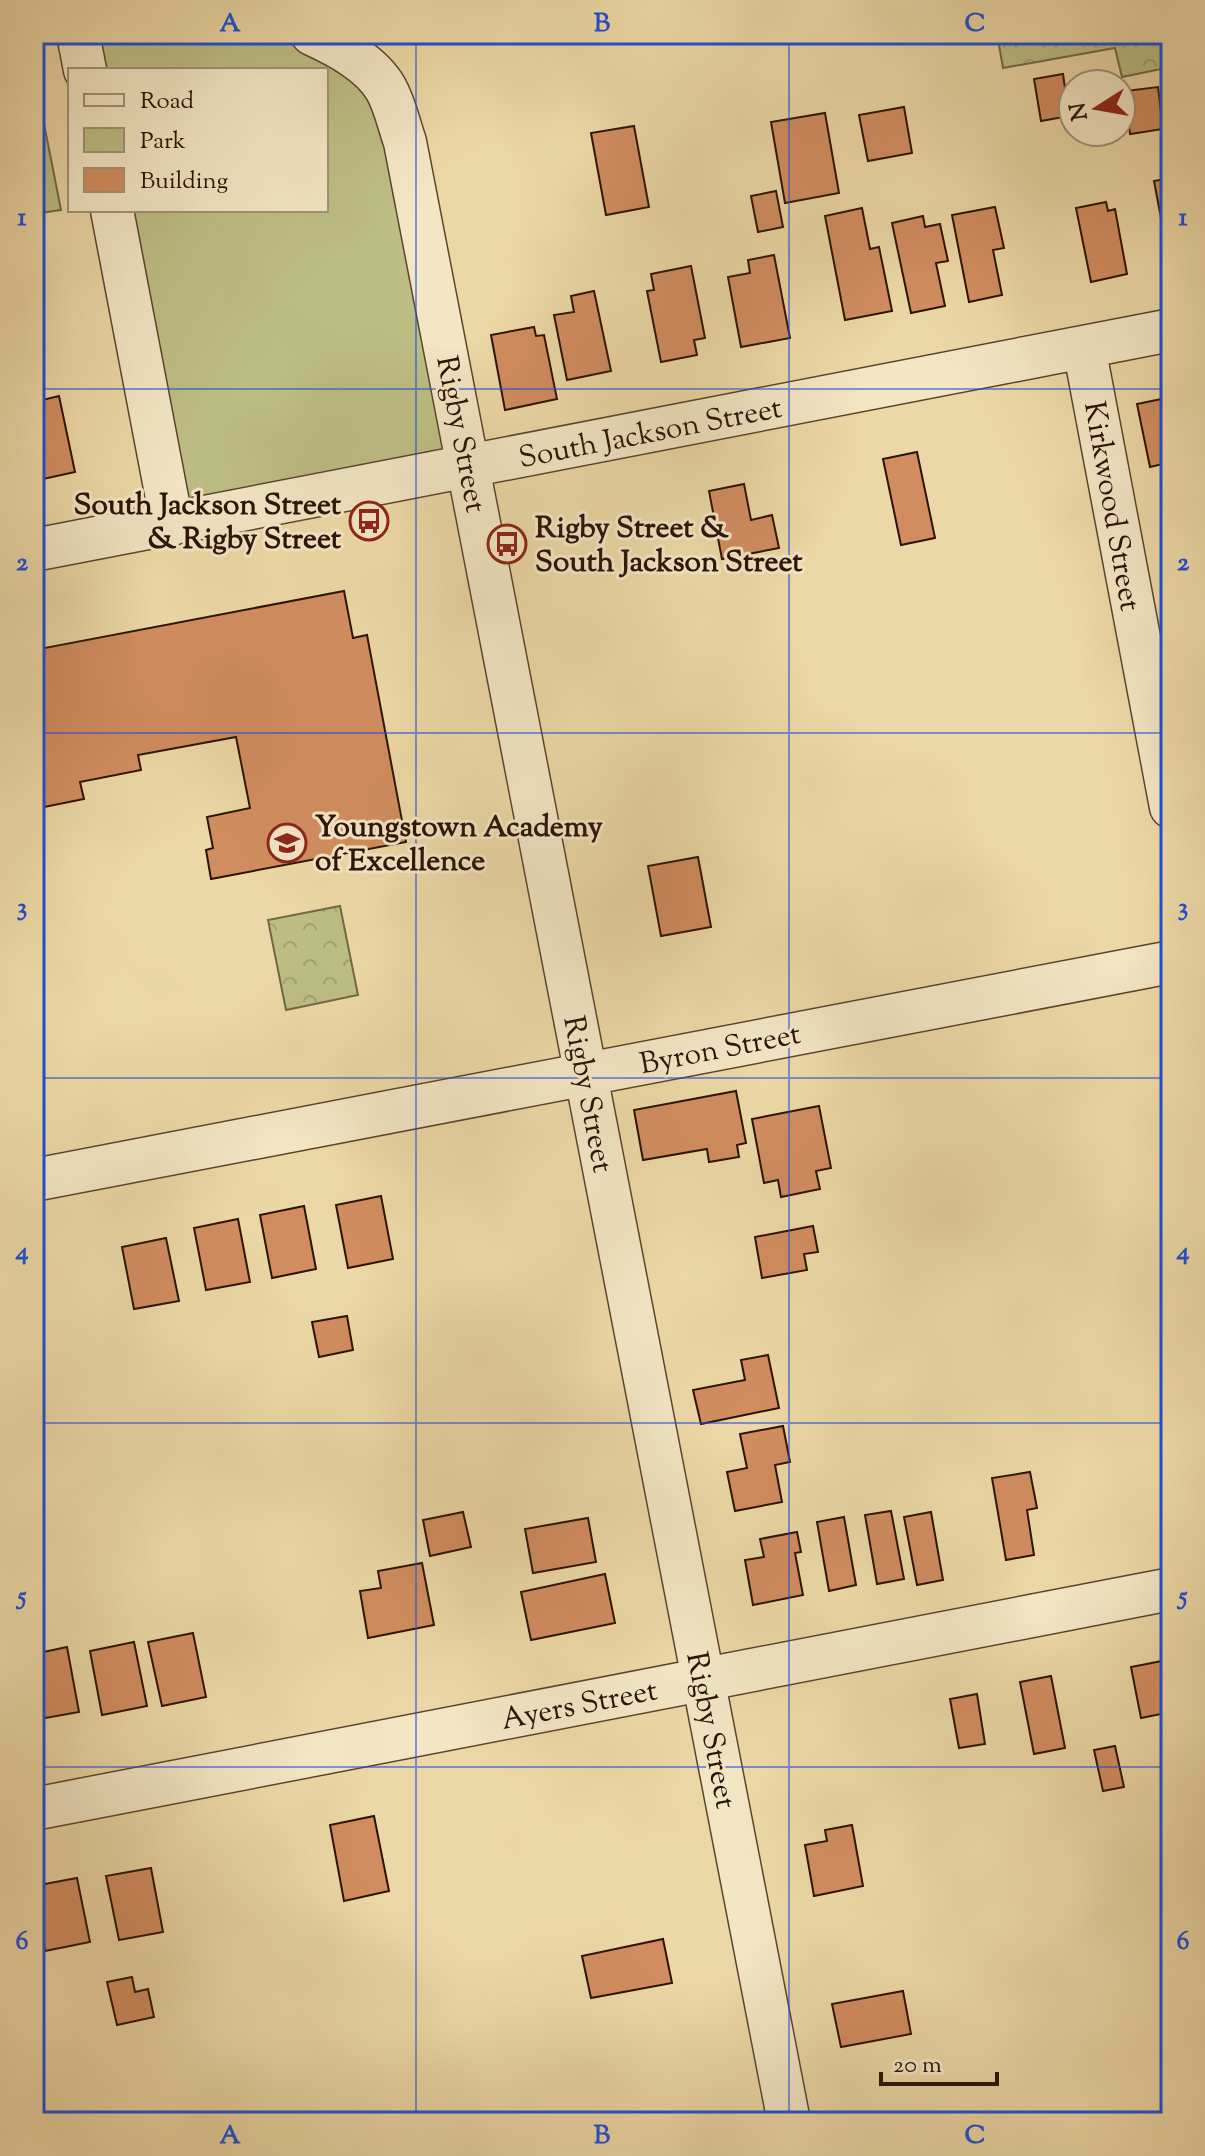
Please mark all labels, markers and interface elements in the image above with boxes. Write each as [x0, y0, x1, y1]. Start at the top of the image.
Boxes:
text: A [219, 6, 241, 43]
text: B [594, 6, 611, 43]
text: C [965, 6, 985, 43]
legend [68, 68, 328, 212]
north arrow [1057, 68, 1137, 148]
text: Road [140, 85, 194, 119]
text: N [1063, 99, 1098, 123]
text: Park [140, 125, 186, 159]
text: Building [140, 165, 229, 199]
text: 1 [18, 200, 27, 237]
text: 1 [1179, 200, 1188, 237]
street label: Rigby Street [423, 353, 496, 516]
street label: South Jackson Street [515, 388, 786, 481]
street label: Kirkwood Street [1071, 398, 1150, 615]
place label: South Jackson Street & Rigby Street [74, 485, 342, 562]
bus stop icon: South Jackson Street & Rigby Street [348, 500, 390, 542]
place label: Rigby Street & South Jackson Street [535, 508, 803, 585]
bus stop icon: Rigby Street & South Jackson Street [486, 523, 528, 565]
text: 2 [16, 545, 29, 582]
text: 2 [1177, 545, 1190, 582]
place label: Youngstown Academy of Excellence [315, 807, 603, 884]
school or university icon: Youngstown Academy of Excellence [266, 822, 308, 864]
text: 3 [17, 890, 27, 927]
text: 3 [1178, 890, 1188, 927]
street label: Rigby Street [550, 1013, 623, 1176]
street label: Byron Street [636, 1014, 805, 1087]
text: 4 [14, 1234, 29, 1271]
text: 4 [1175, 1234, 1190, 1271]
text: 5 [16, 1579, 27, 1616]
text: 5 [1177, 1579, 1188, 1616]
street label: Rigby Street [673, 1649, 746, 1812]
street label: Ayers Street [498, 1670, 661, 1743]
text: 6 [16, 1924, 29, 1961]
text: 6 [1177, 1924, 1190, 1961]
scale bar [881, 2036, 997, 2086]
text: 20 m [893, 2049, 942, 2083]
text: A [219, 2118, 241, 2155]
text: B [594, 2118, 611, 2155]
text: C [965, 2118, 985, 2155]

